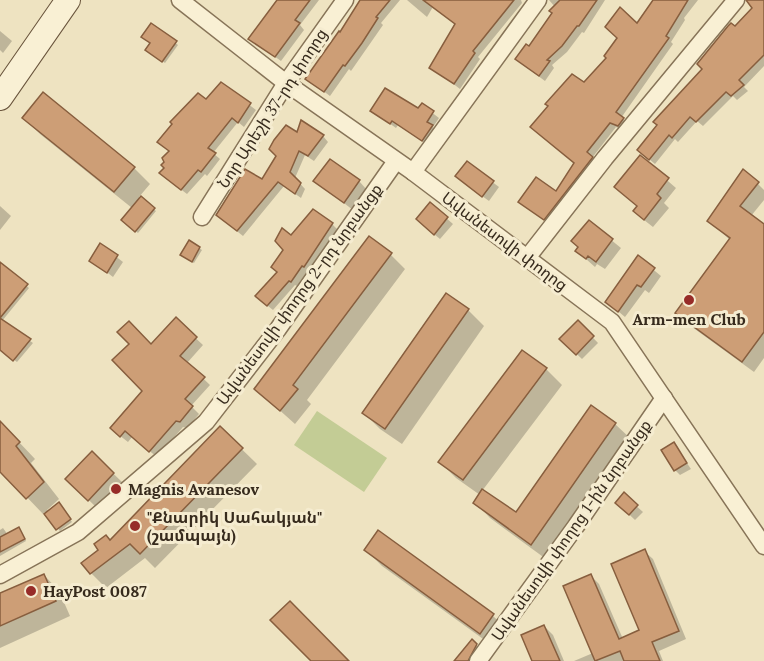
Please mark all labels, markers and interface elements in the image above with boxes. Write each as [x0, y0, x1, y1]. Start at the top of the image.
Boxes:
street label: Նոր Արեշի 37-րդ փողոց [213, 24, 331, 192]
street label: Ավանեսովի փողոց 2-րդ նրբանցք [212, 179, 386, 409]
street label: Ավանեսովի փողոց [438, 187, 572, 295]
marker: Arm-men Club [682, 293, 696, 307]
place label: Arm-men Club [632, 309, 746, 329]
street label: Ավանեսովի փողոց 1-ին նրբանցք [487, 416, 655, 644]
place label: Magnis Avanesov [128, 479, 259, 499]
marker: Magnis Avanesov [109, 482, 123, 496]
place label: "Քնարիկ Սահակյան" (շամպայն) [147, 507, 322, 546]
marker: "Քնարիկ Սահակյան" (շամպայն) [128, 519, 142, 533]
place label: HayPost 0087 [43, 581, 147, 601]
marker: HayPost 0087 [24, 584, 38, 598]

